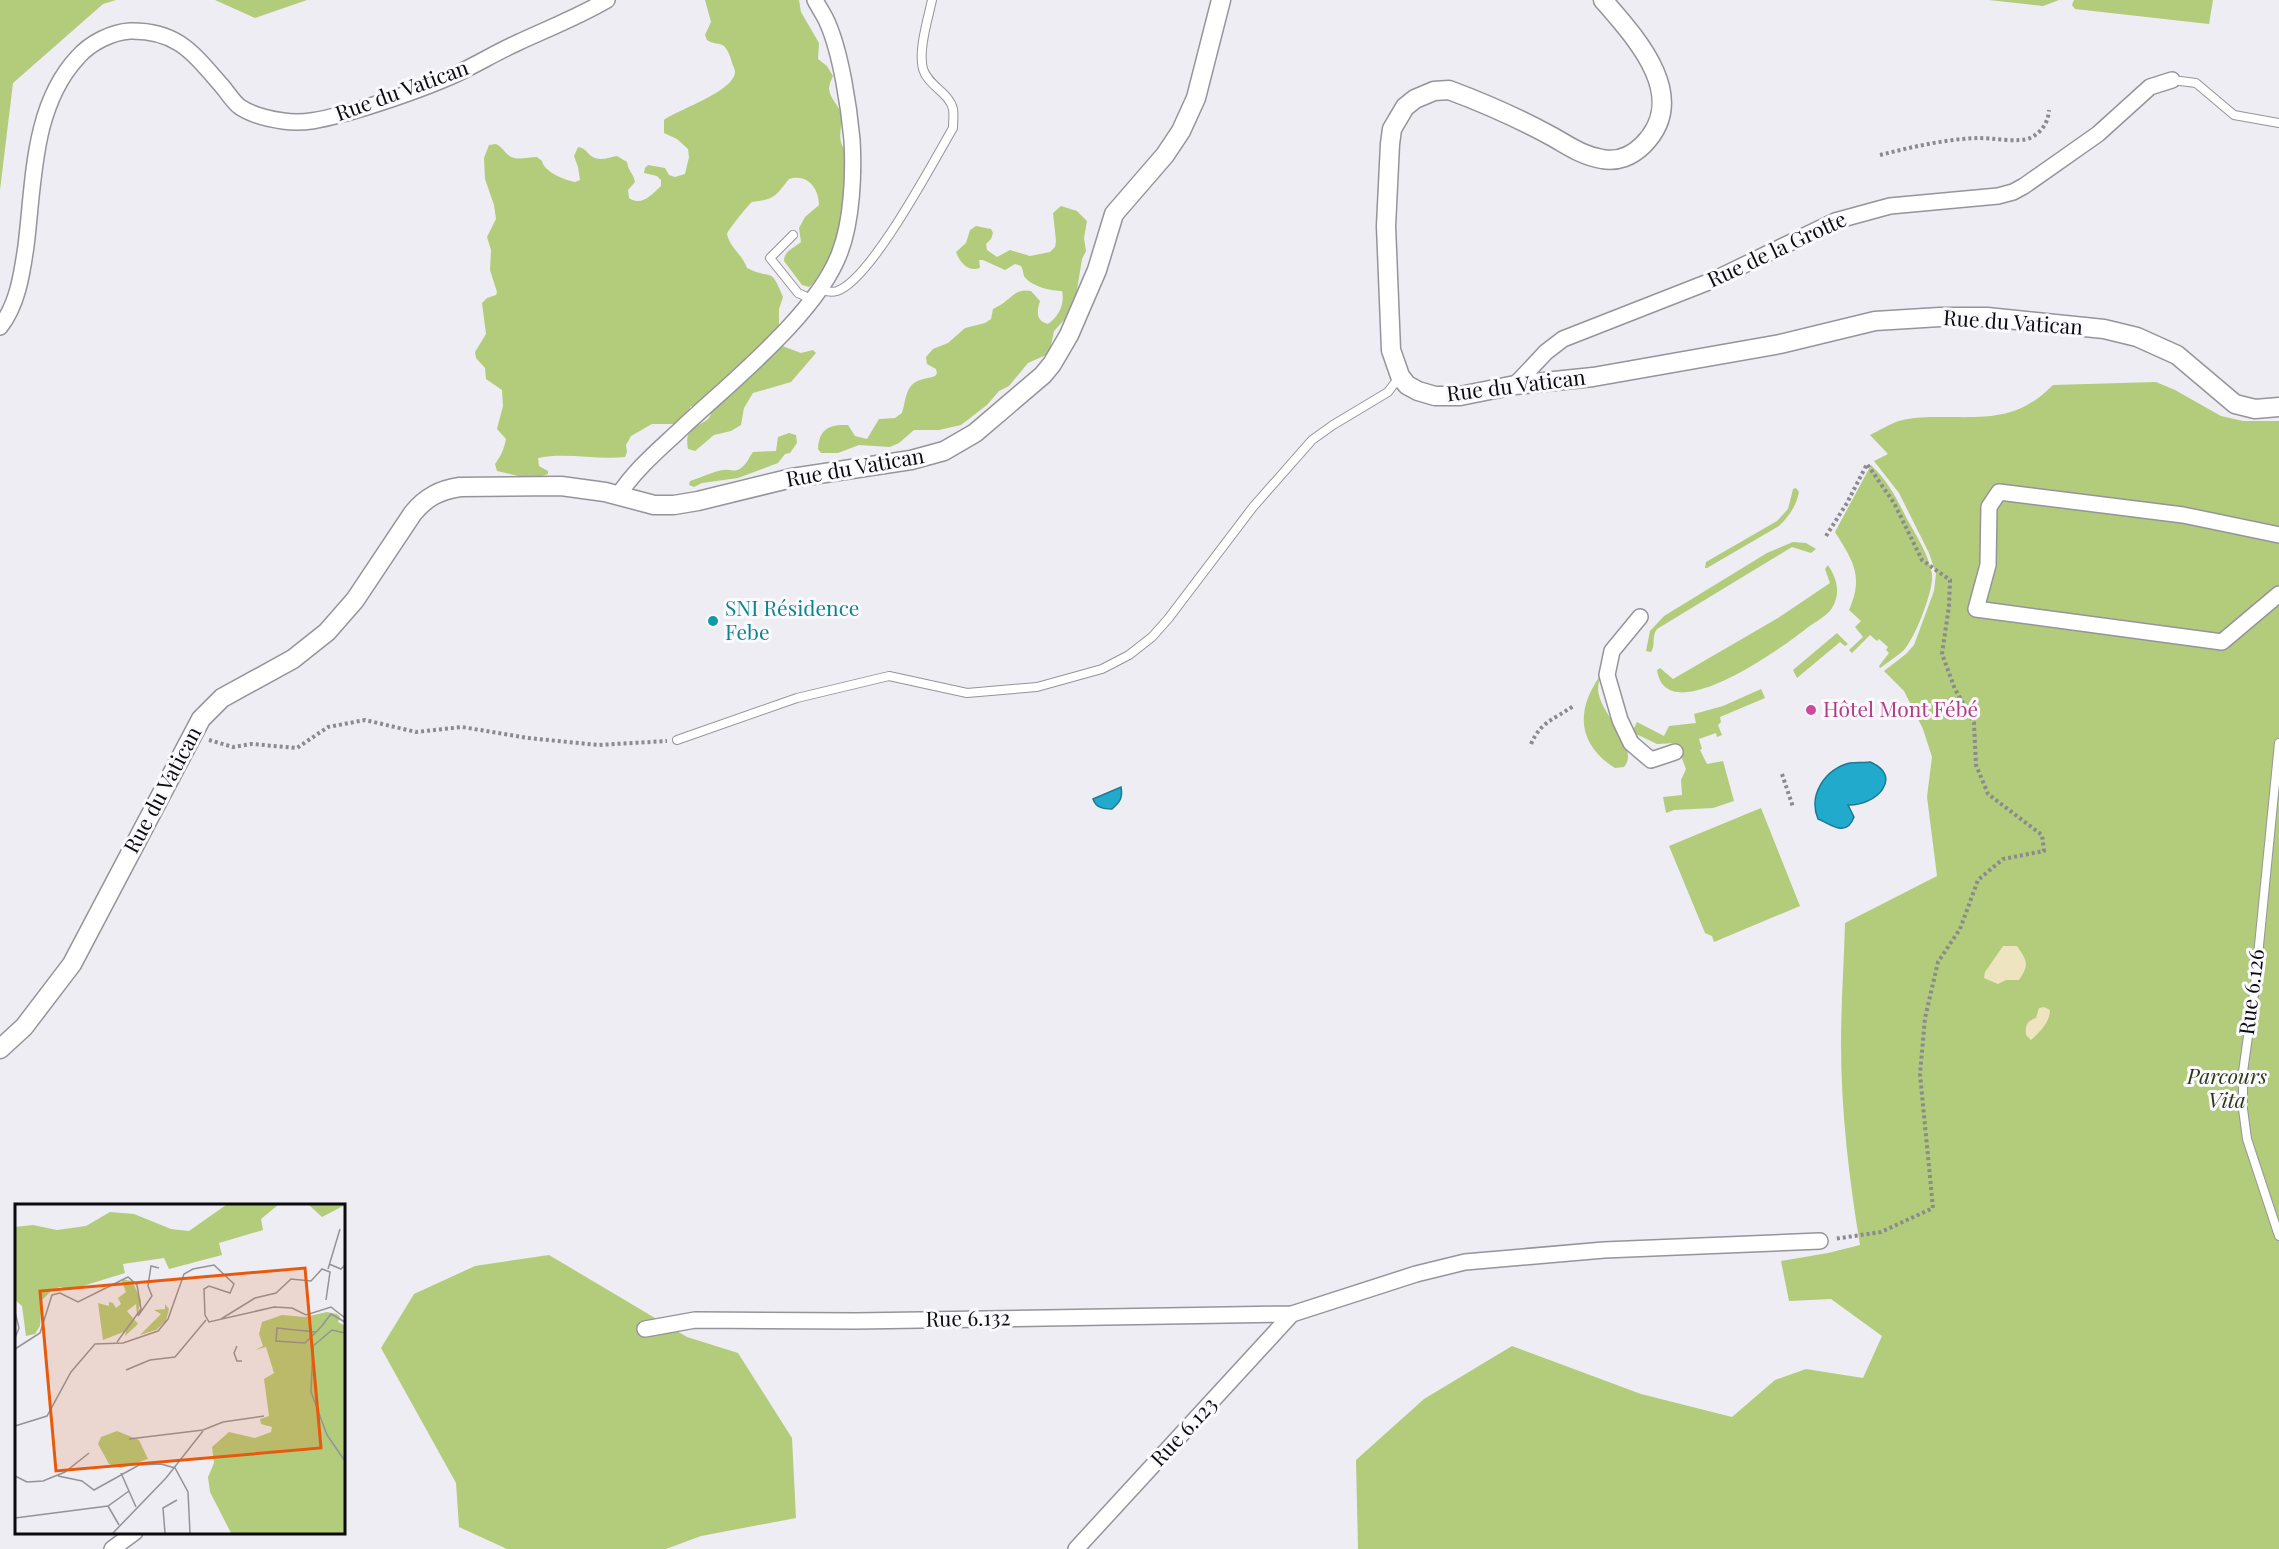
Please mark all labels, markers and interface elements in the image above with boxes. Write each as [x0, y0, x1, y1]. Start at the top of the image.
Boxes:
street label: Rue du Vatican [331, 52, 472, 126]
street label: Rue de la Grotte [1702, 204, 1850, 293]
street label: Rue du Vatican [1942, 302, 2084, 340]
street label: Rue du Vatican [1445, 362, 1587, 406]
street label: Rue du Vatican [783, 440, 926, 492]
place label: SNI Résidence Febe [725, 593, 859, 645]
marker: SNI Résidence Febe [706, 614, 720, 628]
place label: Hôtel Mont Fébé [1823, 694, 1978, 722]
marker: Hôtel Mont Fébé [1804, 703, 1818, 717]
street label: Rue du Vatican [116, 720, 207, 857]
street label: Rue 6.126 [2231, 947, 2269, 1036]
park label: Parcours Vita [2186, 1061, 2267, 1113]
inset map [15, 1204, 345, 1534]
street label: Rue 6.132 [925, 1302, 1011, 1332]
street label: Rue 6.123 [1143, 1390, 1222, 1471]

